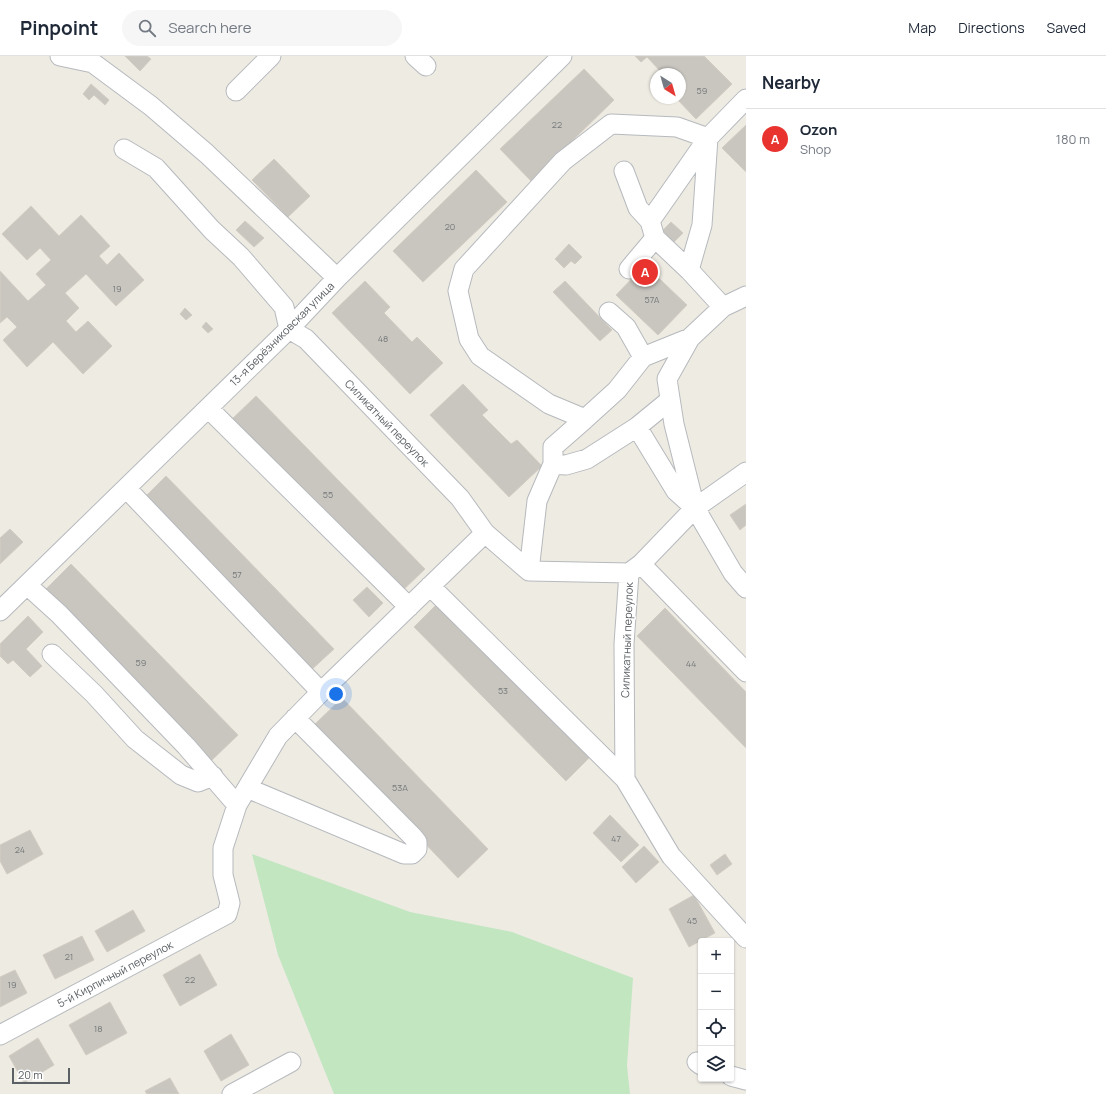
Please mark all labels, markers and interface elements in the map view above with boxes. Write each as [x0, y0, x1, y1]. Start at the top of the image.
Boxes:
search box [122, 10, 402, 46]
text: Pinpoint [20, 15, 98, 41]
icon: search [136, 17, 158, 39]
text: Search here [168, 17, 252, 38]
text: Map [908, 18, 936, 37]
text: Directions [958, 18, 1025, 37]
text: Saved [1047, 18, 1086, 37]
north arrow [650, 68, 686, 104]
text: Nearby [762, 71, 820, 94]
house number: 59 [697, 84, 707, 97]
house number: 22 [552, 118, 562, 131]
text: Ozon [800, 119, 837, 140]
text: A [771, 130, 779, 148]
text: 180 m [1056, 130, 1090, 148]
text: Shop [800, 140, 831, 158]
house number: 20 [445, 220, 455, 233]
pin: A [632, 257, 658, 287]
street label: 13-я Берёзниковская улица [226, 278, 337, 389]
house number: 19 [112, 282, 122, 295]
house number: 57А [644, 293, 660, 306]
house number: 48 [378, 332, 388, 345]
street label: Силикатный переулок [342, 376, 433, 470]
house number: 55 [323, 488, 333, 501]
house number: 57 [232, 568, 242, 581]
street label: Силикатный переулок [617, 581, 636, 698]
house number: 59 [136, 656, 146, 669]
house number: 44 [686, 657, 696, 670]
your location [326, 684, 346, 704]
house number: 53 [498, 684, 508, 697]
house number: 53А [392, 781, 408, 794]
house number: 47 [611, 832, 621, 845]
house number: 24 [15, 843, 25, 856]
house number: 45 [687, 914, 697, 927]
street label: 5-й Кирпичный переулок [54, 936, 176, 1010]
map controls [698, 938, 734, 1082]
button: + [698, 938, 734, 974]
house number: 21 [65, 950, 73, 963]
house number: 22 [185, 973, 195, 986]
button: − [698, 974, 734, 1010]
house number: 19 [7, 978, 17, 991]
button: locate [698, 1010, 734, 1046]
house number: 18 [94, 1022, 102, 1035]
button: layers [698, 1046, 734, 1082]
scale bar [12, 1066, 70, 1085]
text: 20 m [18, 1067, 43, 1082]

